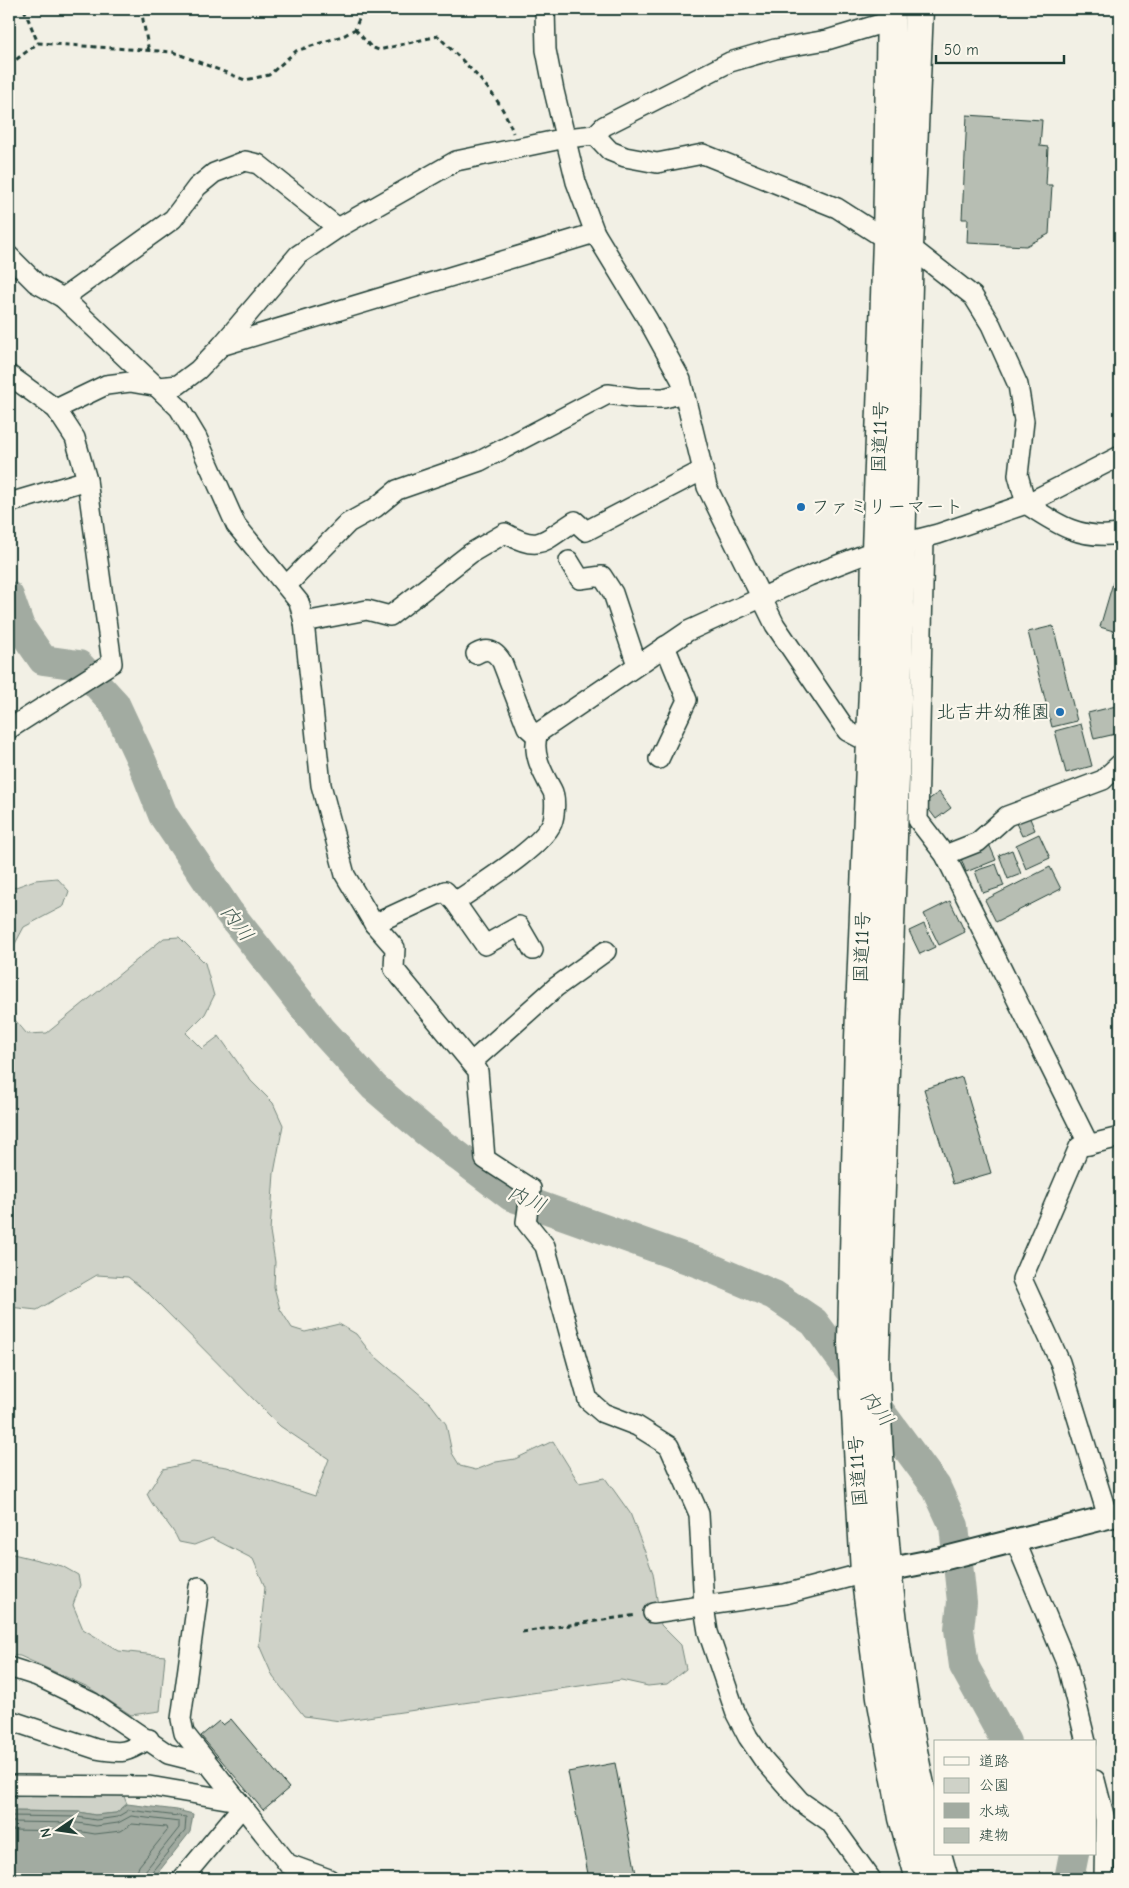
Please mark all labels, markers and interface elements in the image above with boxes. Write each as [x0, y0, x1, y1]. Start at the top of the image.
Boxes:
scale bar [936, 32, 1064, 64]
text: 50 m [944, 41, 979, 59]
street label: 国道11号 [868, 401, 892, 473]
place label: ファミリーマート [811, 496, 963, 518]
marker: ファミリーマート [795, 501, 807, 513]
place label: 北吉井幼稚園 [936, 701, 1050, 723]
marker: 北吉井幼稚園 [1054, 706, 1066, 718]
water label: 内川 [216, 900, 258, 946]
street label: 国道11号 [850, 911, 874, 983]
water label: 内川 [504, 1180, 550, 1218]
water label: 内川 [856, 1385, 898, 1431]
street label: 国道11号 [845, 1434, 871, 1508]
legend [934, 1740, 1096, 1856]
text: 道路 [979, 1752, 1009, 1770]
text: 公園 [979, 1776, 1009, 1794]
text: 水域 [979, 1802, 1009, 1820]
north arrow [32, 1806, 82, 1856]
text: N [37, 1826, 55, 1839]
text: 建物 [979, 1826, 1009, 1844]

